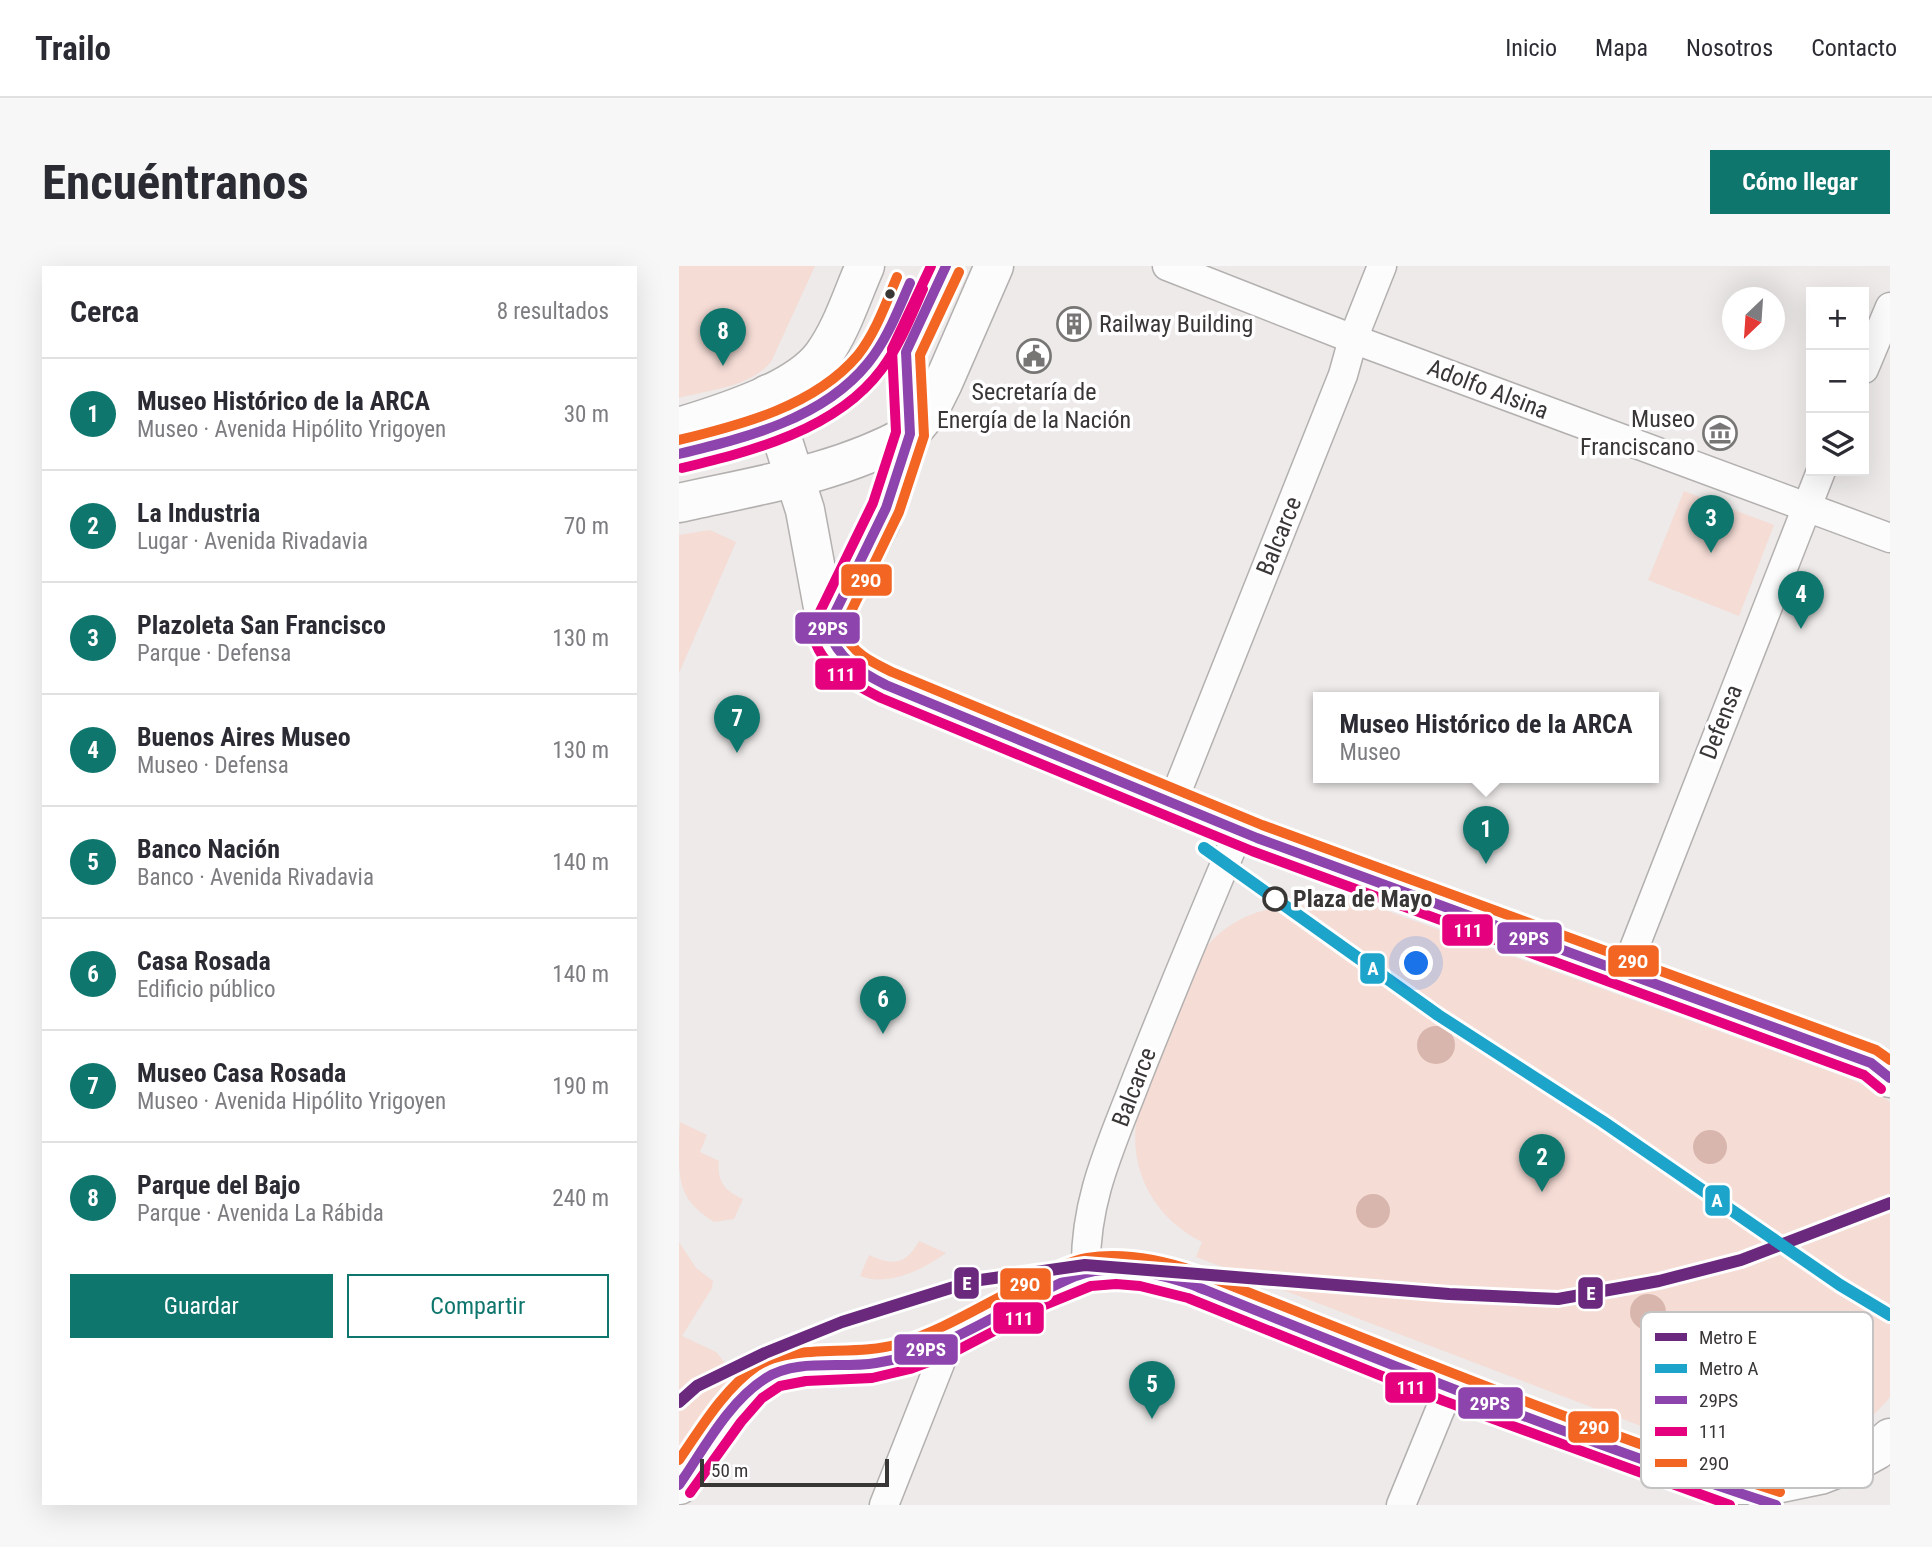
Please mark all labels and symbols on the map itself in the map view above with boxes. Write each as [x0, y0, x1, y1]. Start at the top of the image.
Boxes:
unlabelled marker [883, 287, 897, 301]
north arrow [1722, 287, 1785, 350]
building icon: Railway Building [1055, 305, 1093, 343]
pin: 8 [700, 308, 746, 366]
place label: Railway Building [1099, 310, 1253, 338]
public building icon: Secretaría de Energía de la Nación [1015, 337, 1053, 375]
street label: Adolfo Alsina [1424, 353, 1552, 425]
place label: Secretaría de Energía de la Nación [937, 378, 1131, 434]
place label: Museo Franciscano [1580, 405, 1695, 461]
museum icon: Museo Franciscano [1701, 414, 1739, 452]
street label: Balcarce [1251, 493, 1307, 579]
pin: 3 [1688, 495, 1734, 553]
line badge: 29O [840, 563, 893, 597]
text: 29O [851, 569, 881, 592]
pin: 4 [1778, 571, 1824, 629]
line badge: 29PS [794, 611, 861, 645]
text: 29PS [808, 617, 848, 640]
line badge: 111 [814, 657, 867, 691]
text: 111 [827, 663, 855, 686]
street label: Defensa [1694, 681, 1748, 763]
pin: 7 [714, 695, 760, 753]
pin: 1 [1463, 806, 1509, 864]
place label: Plaza de Mayo [1293, 885, 1432, 913]
marker: Plaza de Mayo [1263, 887, 1287, 911]
line badge: 111 [1441, 913, 1494, 947]
text: 111 [1454, 919, 1482, 942]
line badge: 29PS [1496, 921, 1563, 955]
text: 29PS [1509, 927, 1549, 950]
line badge: 29O [1607, 944, 1660, 978]
your location [1399, 946, 1433, 980]
text: 29O [1618, 950, 1648, 973]
line badge: A [1359, 952, 1386, 985]
text: A [1367, 957, 1379, 980]
pin: 6 [860, 976, 906, 1034]
street label: Balcarce [1106, 1044, 1162, 1130]
pin: 2 [1519, 1134, 1565, 1192]
line badge: A [1704, 1184, 1731, 1217]
text: A [1711, 1189, 1723, 1212]
line badge: E [953, 1266, 980, 1300]
line badge: 29O [999, 1267, 1052, 1301]
text: E [962, 1272, 972, 1295]
text: 29O [1010, 1273, 1040, 1296]
line badge: E [1577, 1276, 1604, 1310]
text: E [1586, 1282, 1596, 1305]
line badge: 111 [992, 1301, 1045, 1335]
text: 111 [1005, 1307, 1033, 1330]
legend [1641, 1312, 1873, 1488]
text: Metro E [1699, 1326, 1757, 1349]
line badge: 29PS [893, 1333, 959, 1366]
text: 29PS [906, 1338, 946, 1361]
text: Metro A [1699, 1357, 1758, 1380]
pin: 5 [1129, 1361, 1175, 1419]
line badge: 111 [1384, 1371, 1437, 1404]
text: 111 [1397, 1376, 1425, 1399]
line badge: 29PS [1457, 1386, 1524, 1420]
text: 29PS [1699, 1389, 1738, 1412]
text: 29PS [1470, 1392, 1510, 1415]
line badge: 29O [1567, 1410, 1620, 1444]
text: 29O [1579, 1416, 1609, 1439]
text: 111 [1699, 1420, 1727, 1443]
text: 29O [1699, 1452, 1729, 1475]
scale bar [700, 1456, 889, 1488]

